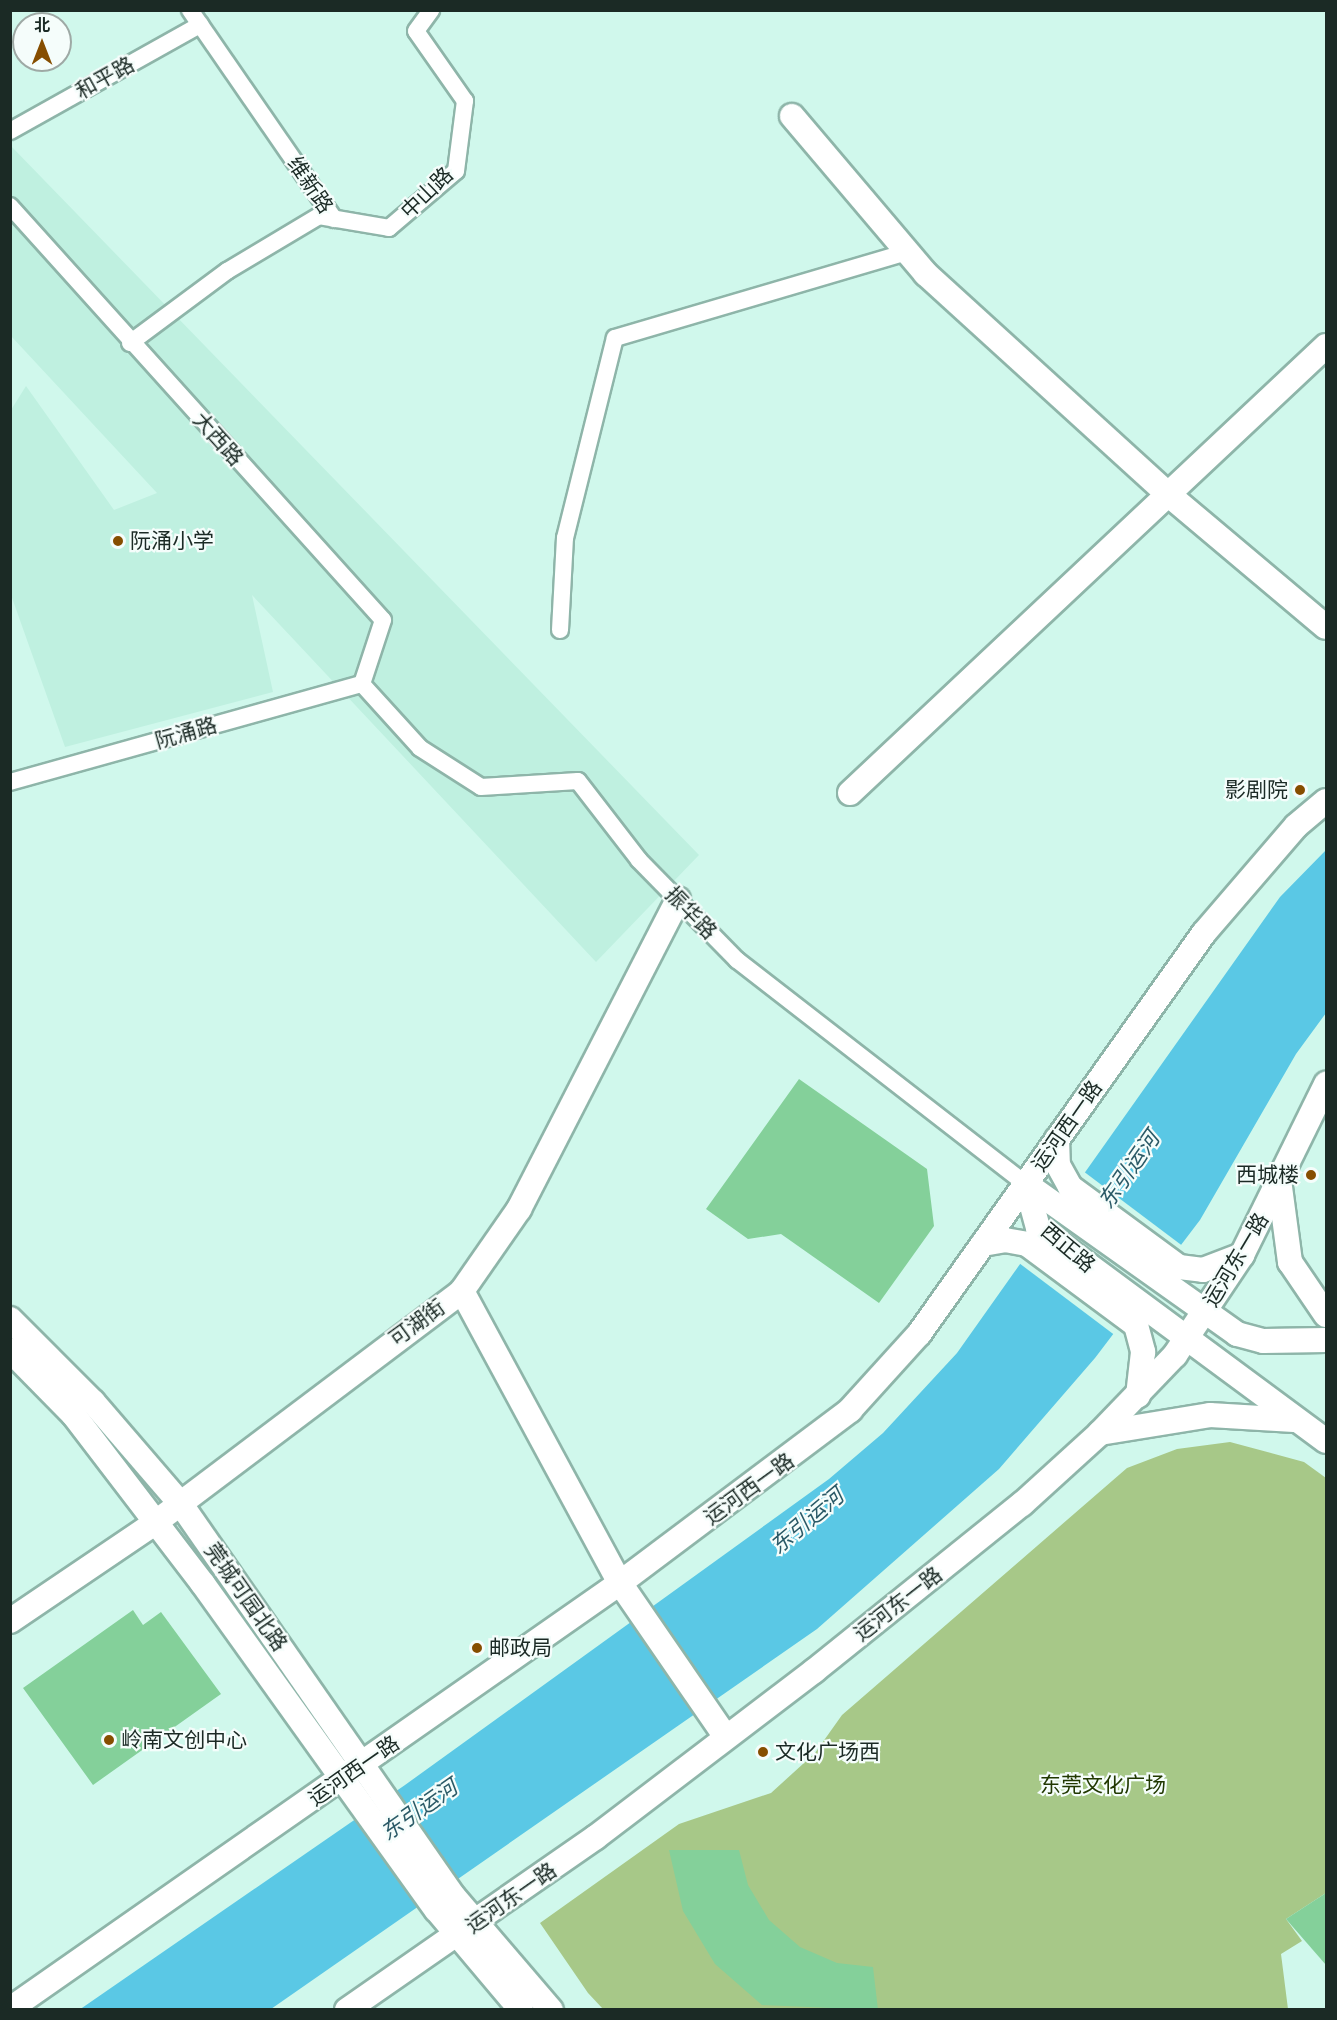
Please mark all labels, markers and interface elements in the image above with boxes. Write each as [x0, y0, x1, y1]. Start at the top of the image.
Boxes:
north arrow [12, 12, 72, 72]
text: 北 [34, 17, 50, 34]
street label: 和平路 [71, 52, 139, 104]
street label: 维新路 [282, 152, 338, 218]
street label: 中山路 [396, 162, 458, 224]
street label: 大西路 [188, 407, 248, 471]
place label: 阮涌小学 [130, 528, 214, 554]
marker: 阮涌小学 [111, 534, 125, 548]
street label: 阮涌路 [152, 712, 220, 754]
place label: 影剧院 [1225, 777, 1288, 803]
marker: 影剧院 [1293, 783, 1307, 797]
street label: 振华路 [660, 882, 722, 944]
street label: 运河西一路 [1027, 1076, 1107, 1176]
water label: 东引运河 [1093, 1126, 1165, 1214]
place label: 西城楼 [1236, 1162, 1299, 1188]
marker: 西城楼 [1304, 1168, 1318, 1182]
street label: 运河东一路 [1198, 1209, 1274, 1311]
street label: 西正路 [1036, 1218, 1100, 1278]
street label: 可湖街 [384, 1294, 450, 1352]
street label: 运河西一路 [699, 1448, 799, 1530]
water label: 东引运河 [765, 1483, 849, 1559]
street label: 莞城可园北路 [200, 1538, 292, 1656]
street label: 运河东一路 [849, 1562, 947, 1646]
place label: 邮政局 [489, 1635, 552, 1661]
marker: 邮政局 [470, 1641, 484, 1655]
place label: 岭南文创中心 [121, 1727, 247, 1753]
street label: 运河西一路 [304, 1731, 404, 1811]
marker: 岭南文创中心 [102, 1733, 116, 1747]
place label: 文化广场西 [775, 1739, 880, 1765]
marker: 文化广场西 [756, 1745, 770, 1759]
park label: 东莞文化广场 [1040, 1772, 1166, 1798]
water label: 东引运河 [375, 1774, 463, 1846]
street label: 运河东一路 [461, 1858, 561, 1938]

